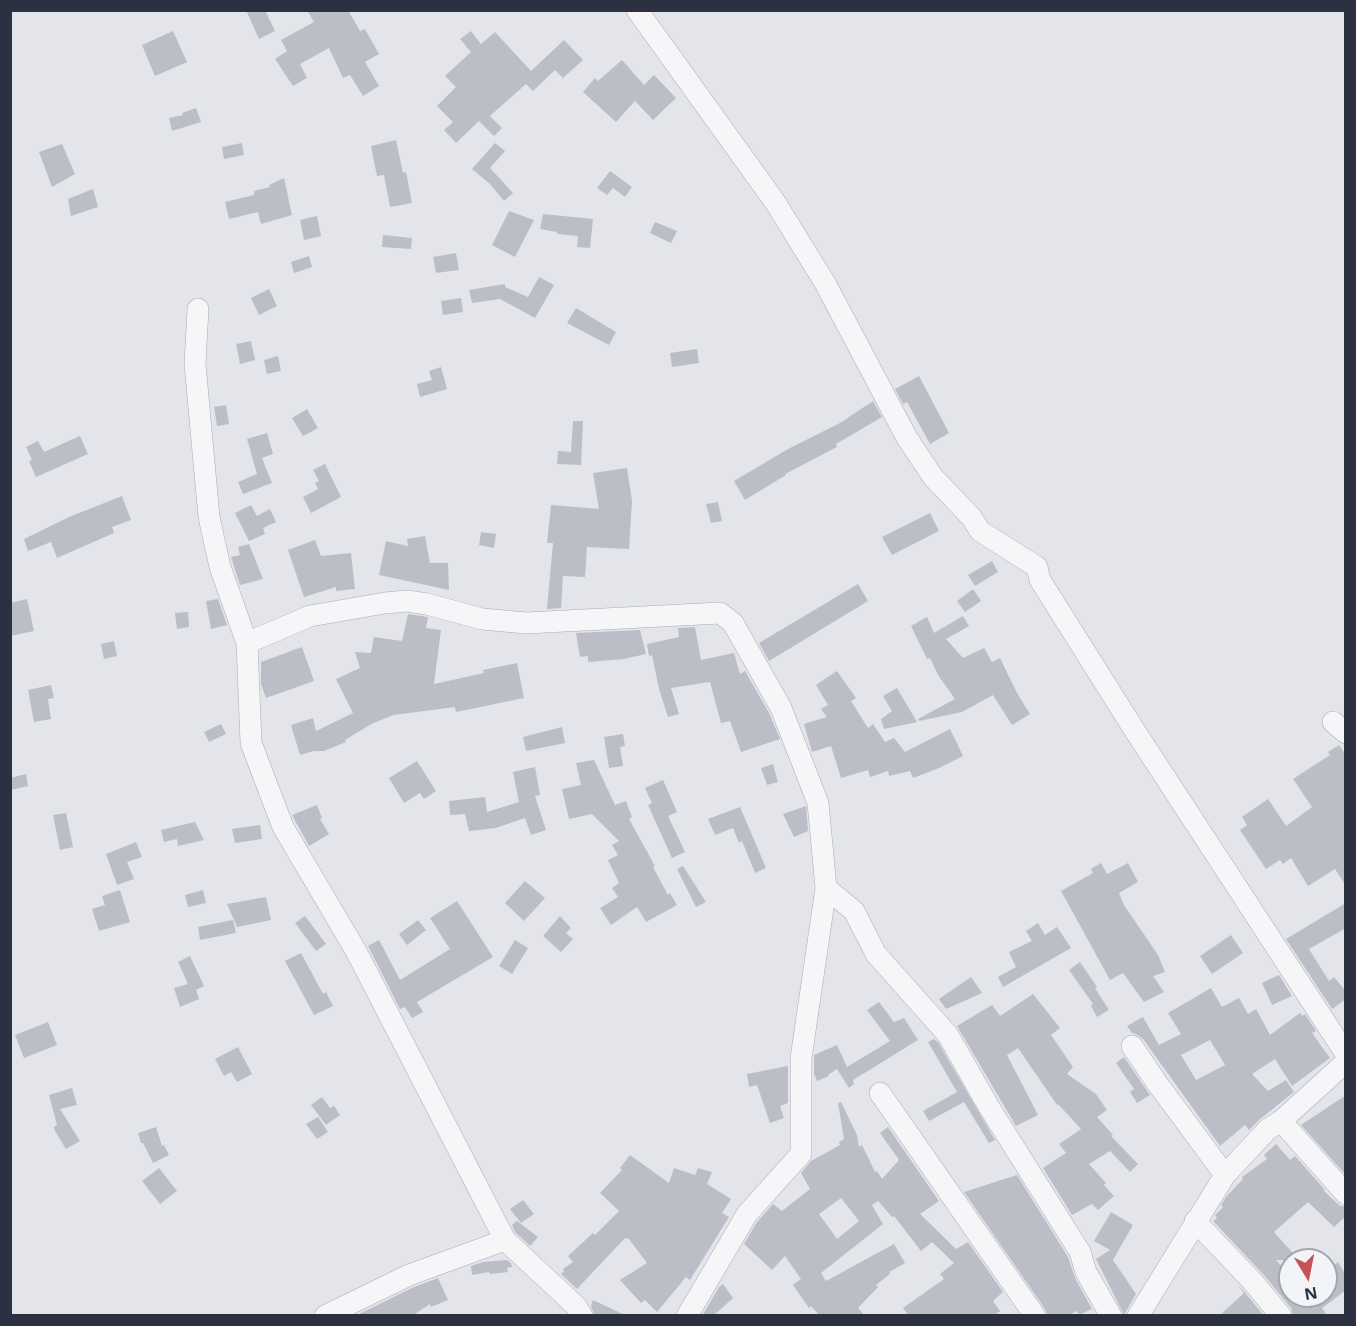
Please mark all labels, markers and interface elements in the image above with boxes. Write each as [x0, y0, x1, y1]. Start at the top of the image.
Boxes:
north arrow [1278, 1248, 1338, 1308]
text: N [1302, 1282, 1319, 1306]

